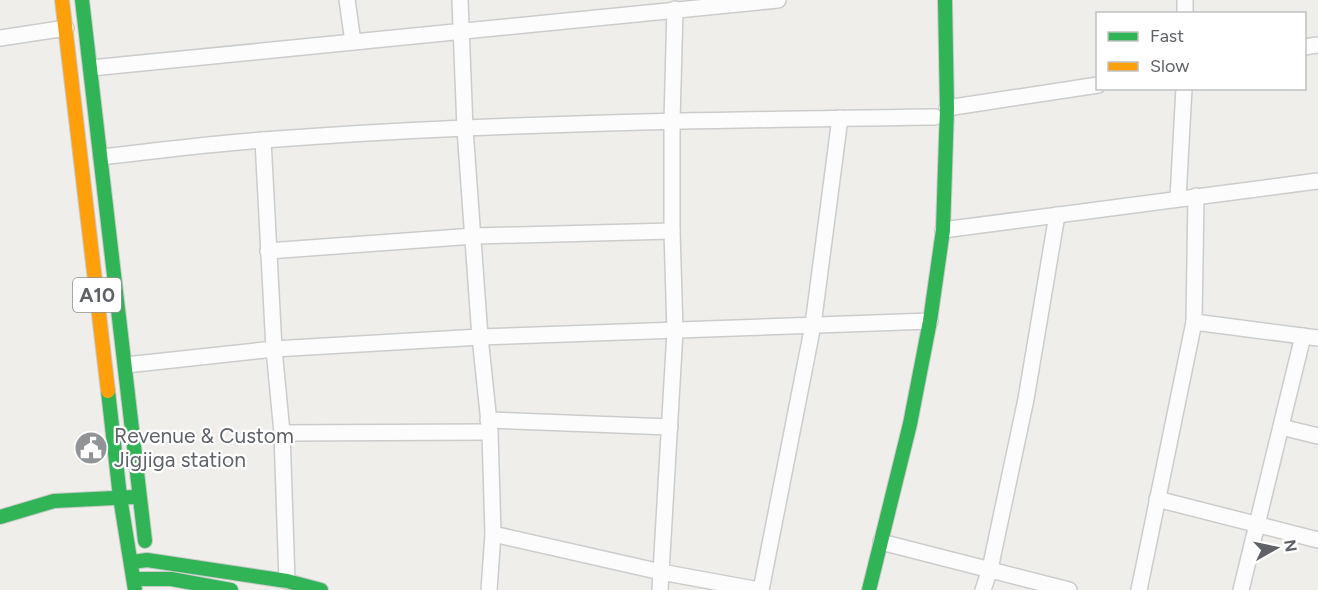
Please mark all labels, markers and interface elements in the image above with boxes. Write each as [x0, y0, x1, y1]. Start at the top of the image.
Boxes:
legend [1096, 12, 1306, 90]
text: Fast [1150, 25, 1184, 47]
text: Slow [1150, 55, 1189, 77]
road number: A10 [73, 278, 121, 312]
place label: Revenue & Custom Jigjiga station [114, 423, 294, 472]
public building icon: Revenue & Custom Jigjiga station [73, 430, 109, 466]
north arrow [1246, 518, 1306, 578]
text: N [1280, 538, 1301, 553]

